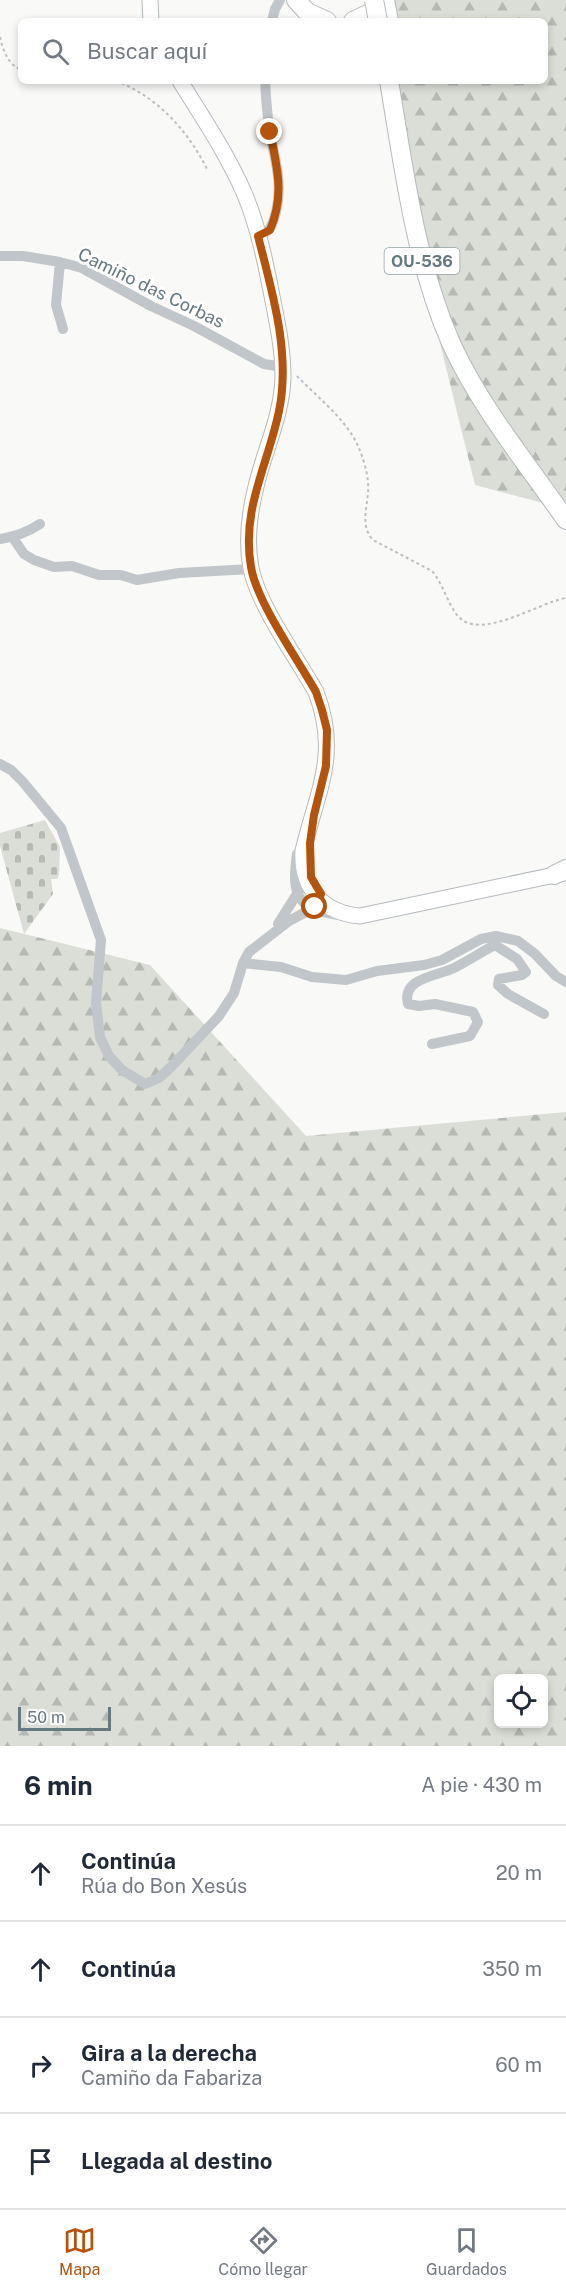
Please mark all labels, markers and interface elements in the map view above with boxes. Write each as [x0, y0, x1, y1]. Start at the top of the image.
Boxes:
search box [18, 18, 548, 84]
icon: search [39, 35, 72, 68]
text: Buscar aquí [87, 38, 207, 64]
route end [256, 118, 282, 144]
street label: Camiño das Corbas [75, 243, 228, 332]
road number: OU-536 [384, 248, 460, 274]
route start [301, 893, 327, 919]
map controls [494, 1674, 548, 1728]
button: locate [494, 1674, 548, 1728]
scale bar [18, 1704, 111, 1732]
text: 50 m [27, 1708, 65, 1727]
text: 6 min [24, 1770, 93, 1801]
text: A pie · 430 m [421, 1773, 542, 1797]
text: Continúa [81, 1848, 176, 1874]
icon: ahead [24, 1857, 57, 1890]
text: 20 m [496, 1861, 542, 1885]
text: Rúa do Bon Xesús [81, 1874, 247, 1898]
icon: ahead [24, 1953, 57, 1986]
text: Continúa [81, 1956, 176, 1982]
text: 350 m [482, 1957, 542, 1981]
text: Gira a la derecha [81, 2040, 257, 2066]
icon: right [24, 2049, 57, 2082]
text: 60 m [495, 2053, 542, 2077]
text: Camiño da Fabariza [81, 2066, 262, 2090]
icon: arrive [24, 2145, 57, 2178]
text: Llegada al destino [81, 2148, 272, 2174]
tab: Mapa [59, 2224, 100, 2279]
tab: Cómo llegar [218, 2224, 308, 2279]
tab: Guardados [426, 2224, 507, 2279]

